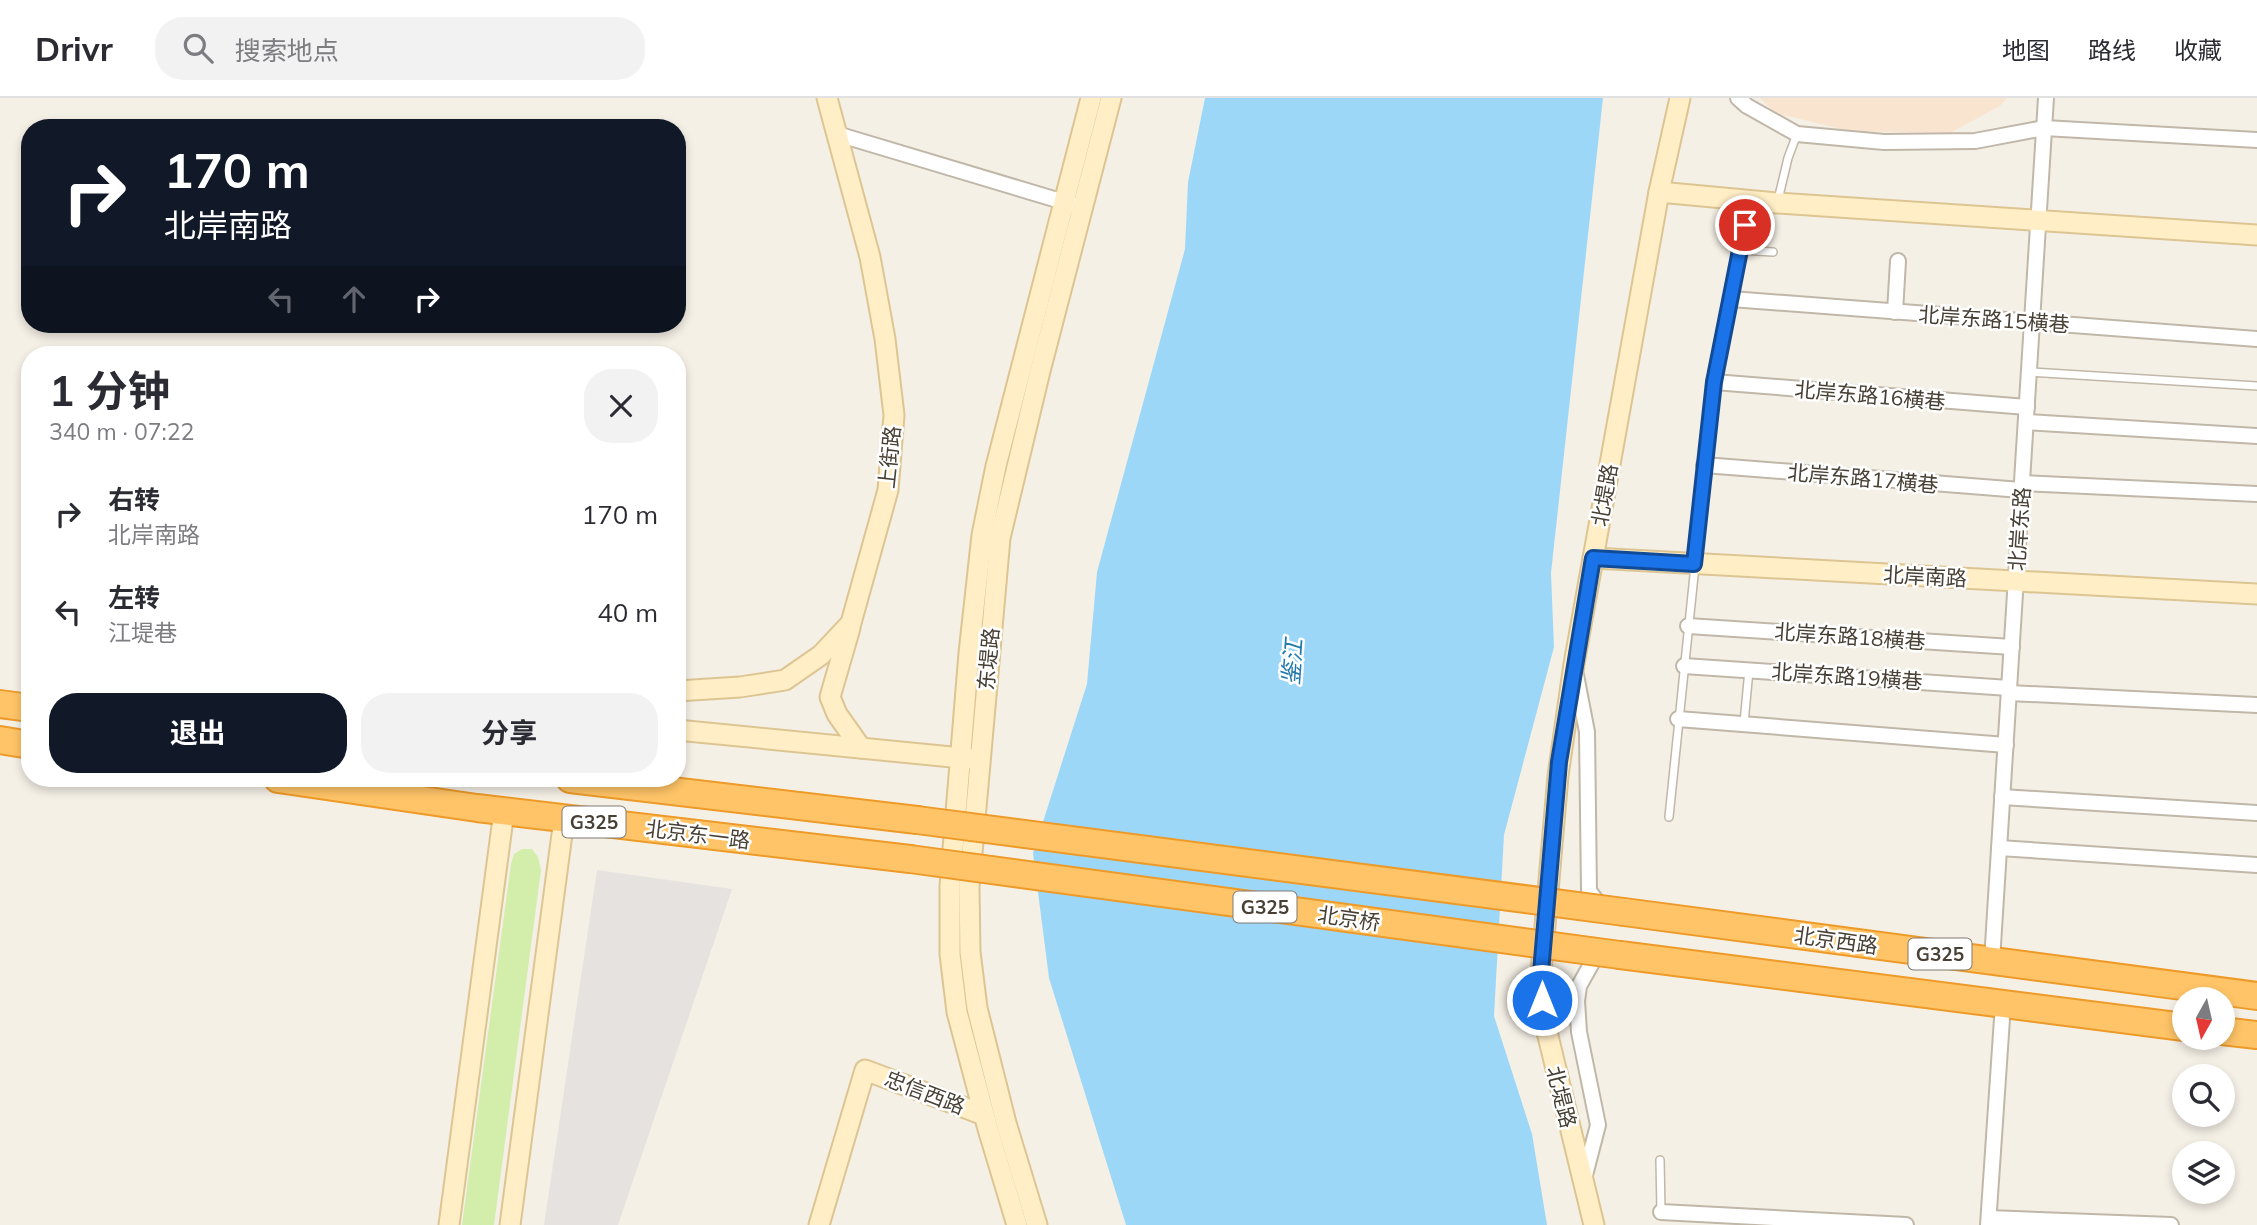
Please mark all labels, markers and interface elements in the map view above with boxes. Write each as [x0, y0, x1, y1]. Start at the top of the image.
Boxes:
search box [155, 17, 645, 80]
text: Drivr [35, 28, 113, 69]
icon: search [179, 29, 217, 67]
text: 搜索地点 [235, 34, 339, 67]
text: 地图 [2002, 35, 2050, 65]
text: 路线 [2088, 35, 2136, 65]
text: 收藏 [2174, 35, 2222, 65]
text: 170 m [164, 139, 310, 200]
icon: right [49, 147, 140, 238]
pin [1715, 195, 1775, 255]
text: 北岸南路 [164, 205, 292, 245]
icon: arrive [1726, 206, 1764, 244]
icon: left [262, 280, 300, 318]
icon: ahead [335, 280, 373, 318]
icon: right [408, 280, 446, 318]
street label: 北岸东路15横巷 [1918, 301, 2070, 337]
text: 1 分钟 [49, 364, 170, 417]
button: close [584, 369, 658, 443]
street label: 北岸东路16横巷 [1794, 375, 1946, 415]
text: 340 m · 07:22 [49, 417, 194, 446]
street label: 上街路 [873, 424, 905, 490]
street label: 北岸东路17横巷 [1787, 458, 1939, 498]
street label: 北堤路 [1586, 462, 1622, 528]
text: 右转 [108, 483, 160, 516]
street label: 北岸东路 [2003, 486, 2035, 572]
icon: right [49, 495, 87, 533]
text: 170 m [582, 498, 658, 531]
text: 北岸南路 [108, 520, 200, 549]
street label: 北岸南路 [1882, 561, 1968, 591]
text: 左转 [108, 581, 160, 614]
icon: left [49, 593, 87, 631]
text: 40 m [597, 596, 658, 629]
text: 江堤巷 [108, 618, 177, 647]
street label: 北岸东路18横巷 [1774, 618, 1926, 654]
street label: 东堤路 [972, 626, 1004, 692]
water label: 鉴江 [1276, 635, 1308, 686]
street label: 北岸东路19横巷 [1771, 658, 1923, 694]
button: 退出 [49, 693, 347, 773]
button: 分享 [361, 693, 658, 773]
road number: G325 [562, 806, 626, 838]
street label: 北京东一路 [644, 815, 752, 853]
road number: G325 [1234, 892, 1296, 922]
street label: 北京桥 [1316, 901, 1382, 935]
street label: 北京西路 [1793, 921, 1879, 959]
road number: G325 [1909, 939, 1972, 970]
position arrow [1505, 963, 1579, 1037]
north arrow [2172, 987, 2235, 1050]
map controls [2172, 987, 2235, 1204]
street label: 北堤路 [1542, 1063, 1582, 1131]
button: search [2172, 1064, 2235, 1127]
street label: 忠信西路 [881, 1065, 969, 1119]
button: layers [2172, 1141, 2235, 1204]

